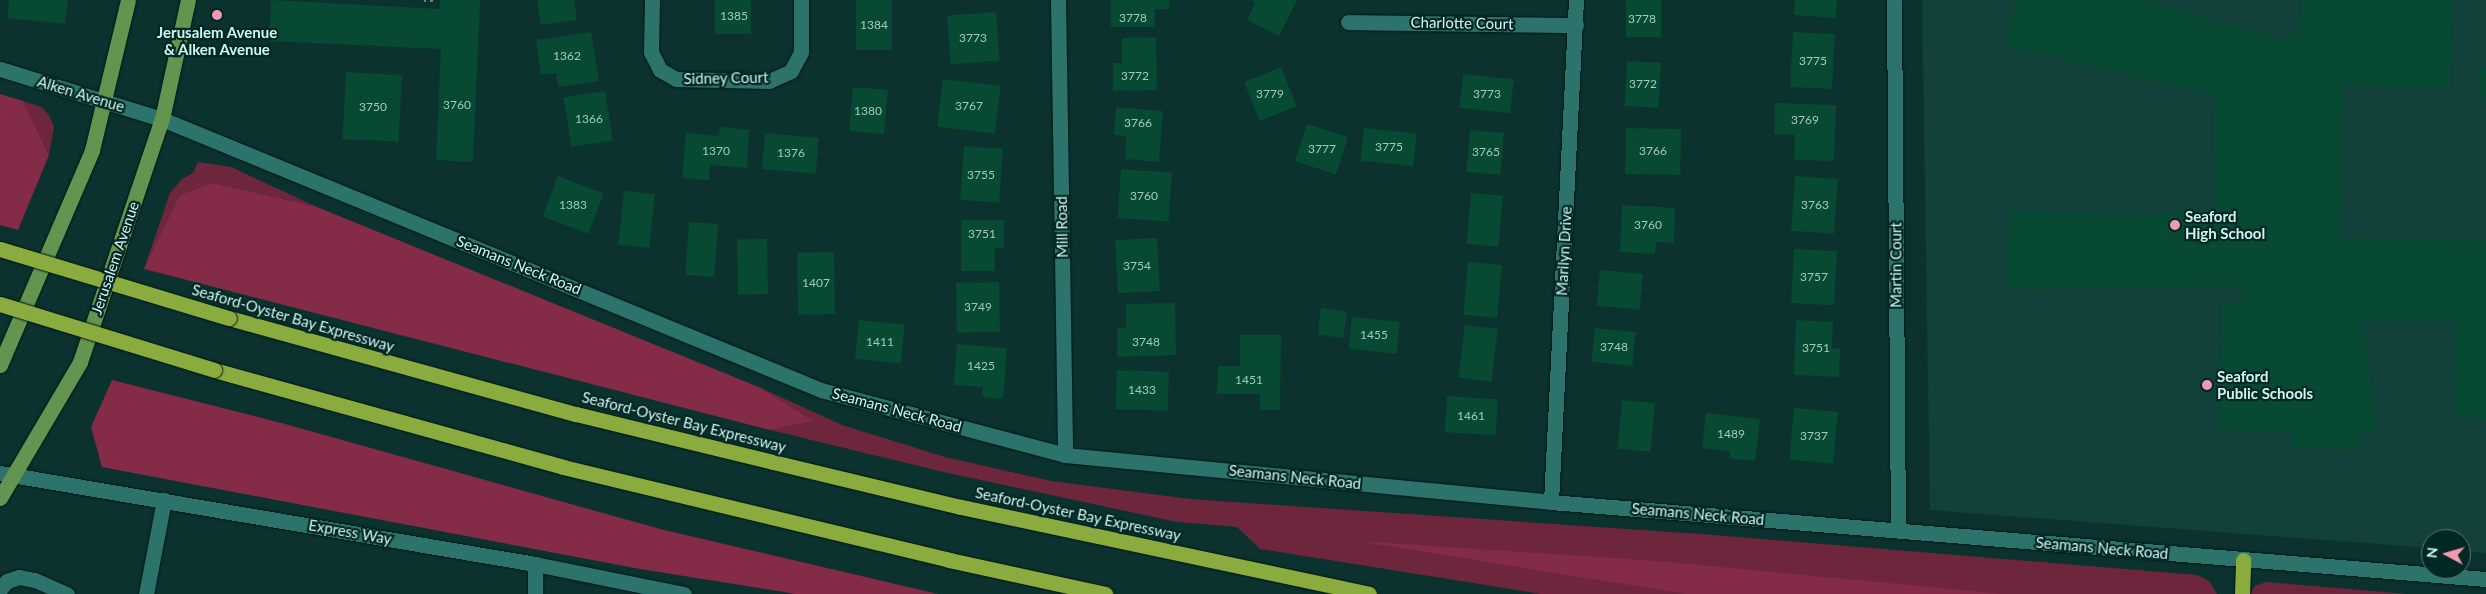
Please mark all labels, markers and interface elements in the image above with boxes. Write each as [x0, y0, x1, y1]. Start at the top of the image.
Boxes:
marker: Jerusalem Avenue & Alken Avenue [211, 9, 223, 21]
house number: 1385 [720, 9, 748, 23]
house number: 3778 [1119, 11, 1147, 25]
house number: 3778 [1628, 12, 1656, 26]
street label: Charlotte Court [1410, 13, 1514, 33]
house number: 1384 [860, 18, 888, 32]
place label: Jerusalem Avenue & Alken Avenue [157, 23, 277, 58]
house number: 3773 [959, 31, 987, 45]
house number: 1362 [553, 49, 581, 63]
house number: 3775 [1799, 54, 1827, 68]
street label: Sidney Court [683, 68, 769, 88]
house number: 3772 [1121, 69, 1149, 83]
street label: Alken Avenue [35, 72, 127, 116]
house number: 3772 [1629, 77, 1657, 91]
house number: 3779 [1256, 87, 1284, 101]
house number: 3773 [1473, 87, 1501, 101]
house number: 3760 [443, 98, 471, 112]
house number: 3767 [955, 99, 983, 113]
house number: 3750 [359, 100, 387, 114]
house number: 1380 [854, 104, 882, 118]
house number: 1366 [575, 112, 603, 126]
house number: 3769 [1791, 113, 1819, 127]
house number: 3766 [1124, 116, 1152, 130]
house number: 3775 [1375, 140, 1403, 154]
house number: 3777 [1308, 142, 1336, 156]
house number: 1370 [702, 144, 730, 158]
house number: 3766 [1639, 144, 1667, 158]
house number: 3765 [1472, 145, 1500, 159]
house number: 1376 [777, 146, 805, 160]
house number: 3755 [967, 168, 995, 182]
house number: 3760 [1130, 189, 1158, 203]
street label: Mill Road [1052, 196, 1072, 258]
house number: 1383 [559, 198, 587, 212]
house number: 3763 [1801, 198, 1829, 212]
street label: Jerusalem Avenue [87, 199, 143, 317]
street label: Marilyn Drive [1553, 206, 1575, 296]
place label: Seaford High School [2185, 207, 2265, 242]
house number: 3760 [1634, 218, 1662, 232]
marker: Seaford High School [2169, 219, 2181, 231]
street label: Martin Court [1887, 222, 1905, 308]
house number: 3751 [968, 227, 996, 241]
street label: Seamans Neck Road [454, 232, 584, 298]
house number: 3754 [1123, 259, 1151, 273]
house number: 3757 [1800, 270, 1828, 284]
house number: 1407 [802, 276, 830, 290]
street label: Seaford-Oyster Bay Expressway [189, 280, 397, 356]
house number: 3749 [964, 300, 992, 314]
house number: 1455 [1360, 328, 1388, 342]
house number: 1411 [866, 335, 894, 349]
house number: 3748 [1132, 335, 1160, 349]
house number: 3748 [1600, 340, 1628, 354]
house number: 3751 [1802, 341, 1830, 355]
house number: 1425 [967, 359, 995, 373]
place label: Seaford Public Schools [2217, 367, 2313, 402]
house number: 1451 [1235, 373, 1263, 387]
marker: Seaford Public Schools [2201, 379, 2213, 391]
house number: 1433 [1128, 383, 1156, 397]
street label: Seamans Neck Road [830, 384, 964, 436]
street label: Seaford-Oyster Bay Expressway [580, 388, 788, 456]
house number: 1461 [1457, 409, 1485, 423]
house number: 1489 [1717, 427, 1745, 441]
house number: 3737 [1800, 429, 1828, 443]
street label: Seamans Neck Road [1228, 461, 1362, 493]
street label: Seaford-Oyster Bay Expressway [973, 483, 1183, 545]
street label: Seamans Neck Road [1631, 499, 1765, 529]
street label: Express Way [307, 516, 393, 548]
north arrow [2421, 529, 2471, 579]
street label: Seamans Neck Road [2035, 533, 2169, 563]
text: N [2423, 546, 2441, 559]

